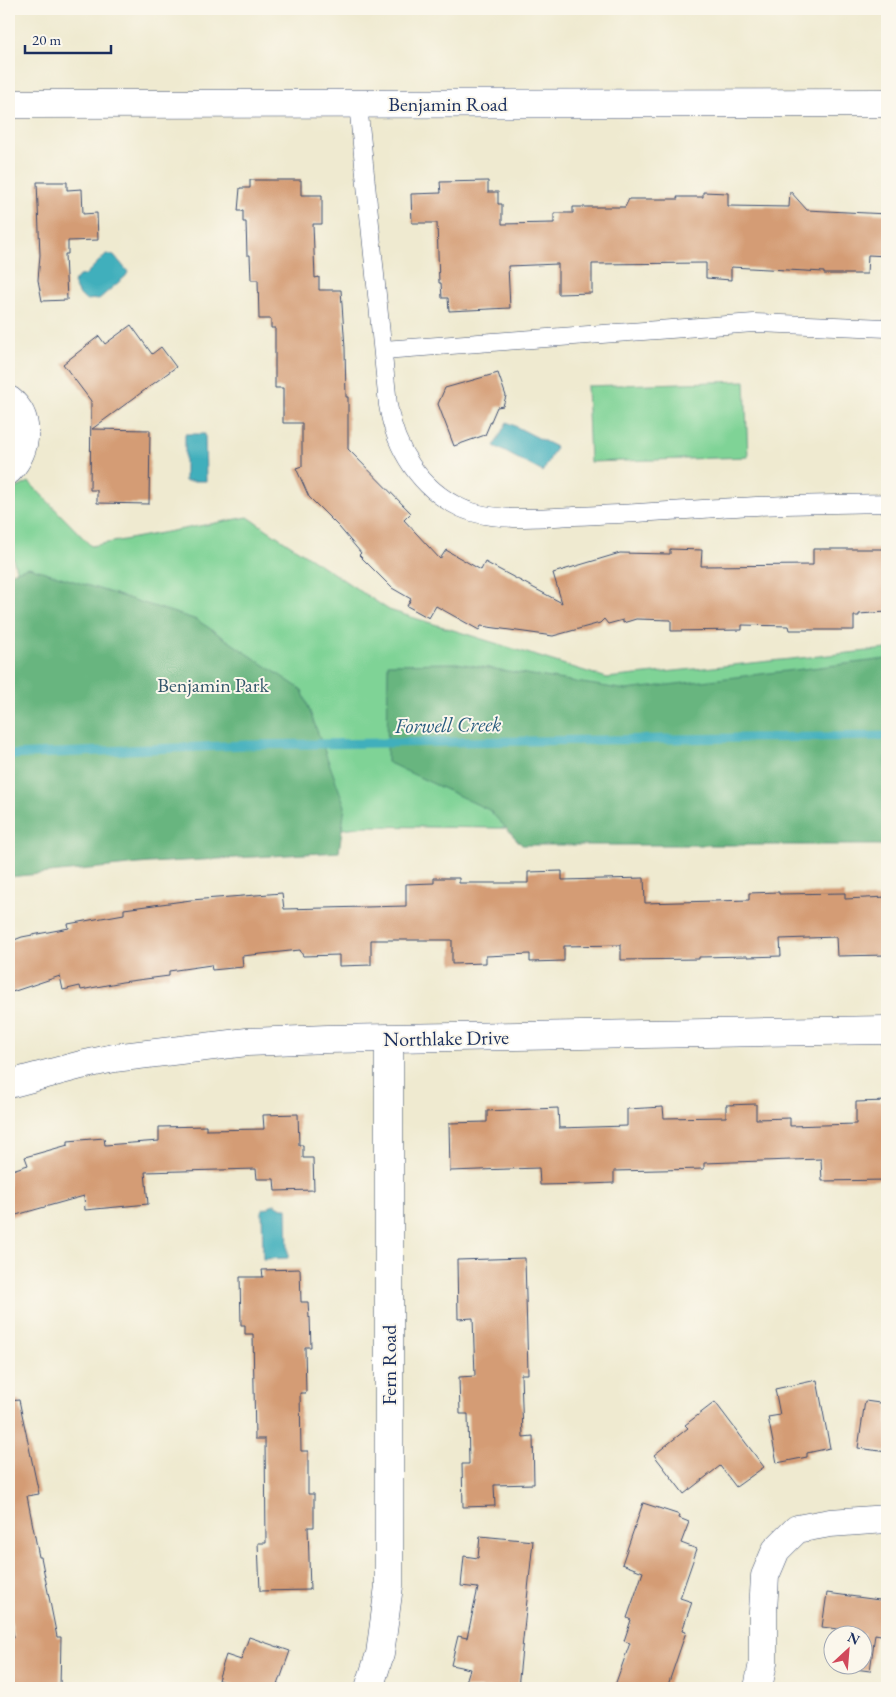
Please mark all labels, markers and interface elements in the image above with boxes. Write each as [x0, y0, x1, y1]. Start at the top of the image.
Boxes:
scale bar [25, 22, 111, 54]
text: 20 m [32, 30, 61, 49]
street label: Benjamin Road [388, 91, 509, 117]
park label: Benjamin Park [157, 672, 269, 698]
water label: Forwell Creek [393, 710, 502, 739]
street label: Northlake Drive [383, 1024, 509, 1052]
street label: Fern Road [376, 1324, 402, 1405]
north arrow [824, 1624, 874, 1674]
text: N [845, 1628, 863, 1649]

